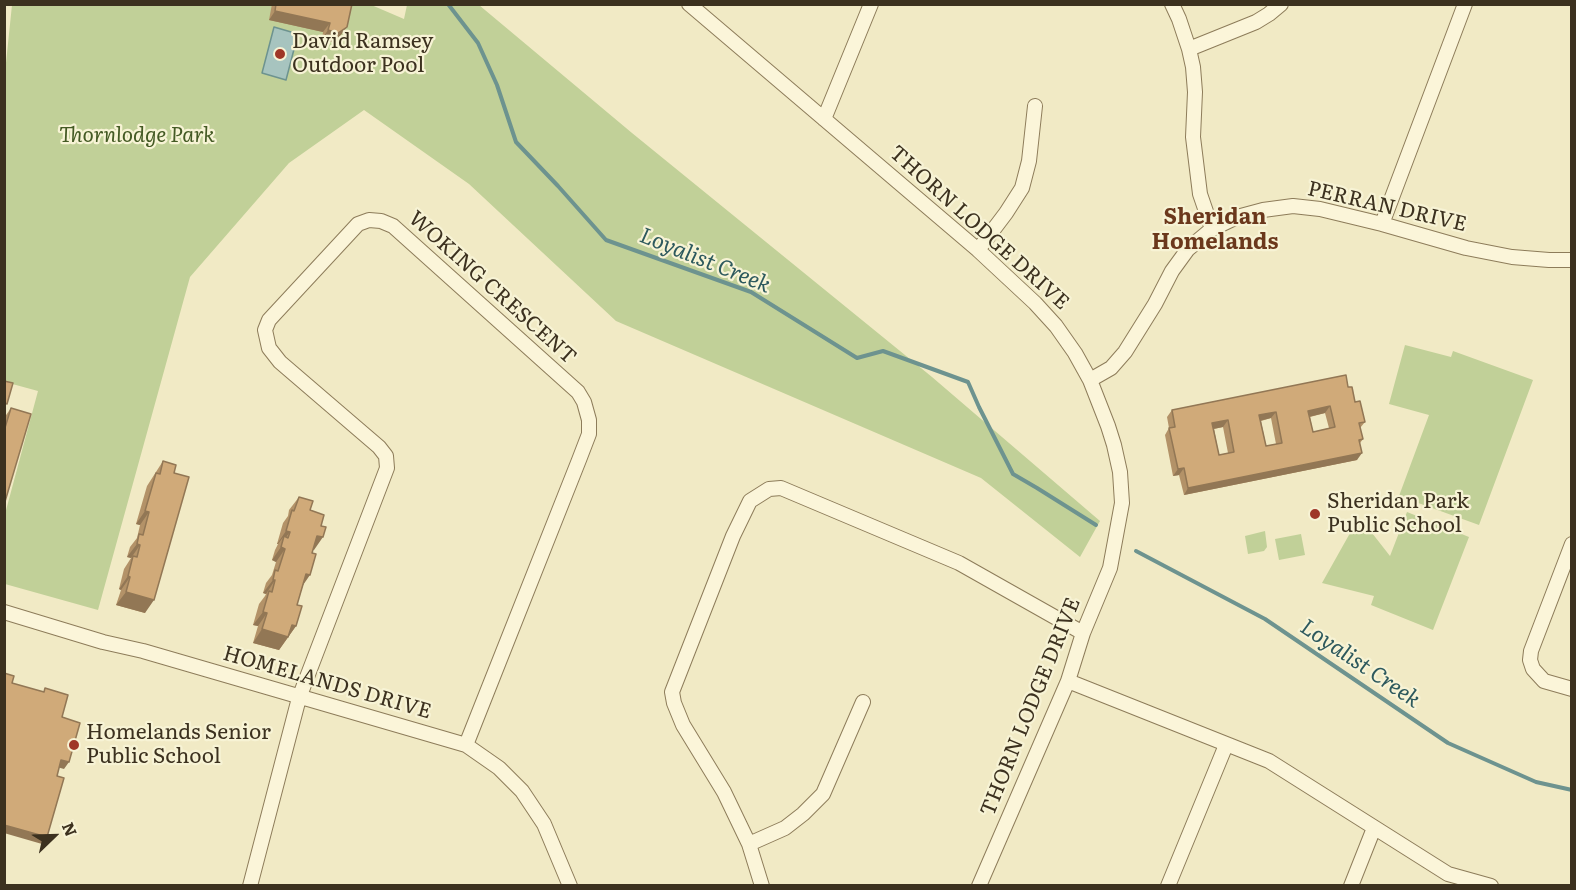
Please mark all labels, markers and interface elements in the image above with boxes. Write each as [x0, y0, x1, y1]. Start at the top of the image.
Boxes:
place label: David Ramsey Outdoor Pool [292, 29, 433, 79]
marker: David Ramsey Outdoor Pool [273, 47, 287, 61]
park label: Thornlodge Park [59, 123, 215, 149]
street label: THORN LODGE DRIVE [884, 141, 1074, 315]
street label: PERRAN DRIVE [1305, 176, 1469, 238]
district label: Sheridan Homelands [1151, 205, 1279, 256]
street label: WOKING CRESCENT [403, 206, 581, 370]
water label: Loyalist Creek [636, 223, 774, 299]
place label: Sheridan Park Public School [1327, 489, 1469, 539]
marker: Sheridan Park Public School [1308, 507, 1322, 521]
street label: THORN LODGE DRIVE [976, 594, 1086, 820]
water label: Loyalist Creek [1295, 614, 1425, 714]
street label: HOMELANDS DRIVE [220, 641, 434, 725]
place label: Homelands Senior Public School [86, 720, 271, 770]
marker: Homelands Senior Public School [67, 738, 81, 752]
north arrow [24, 806, 84, 866]
text: N [57, 818, 84, 840]

